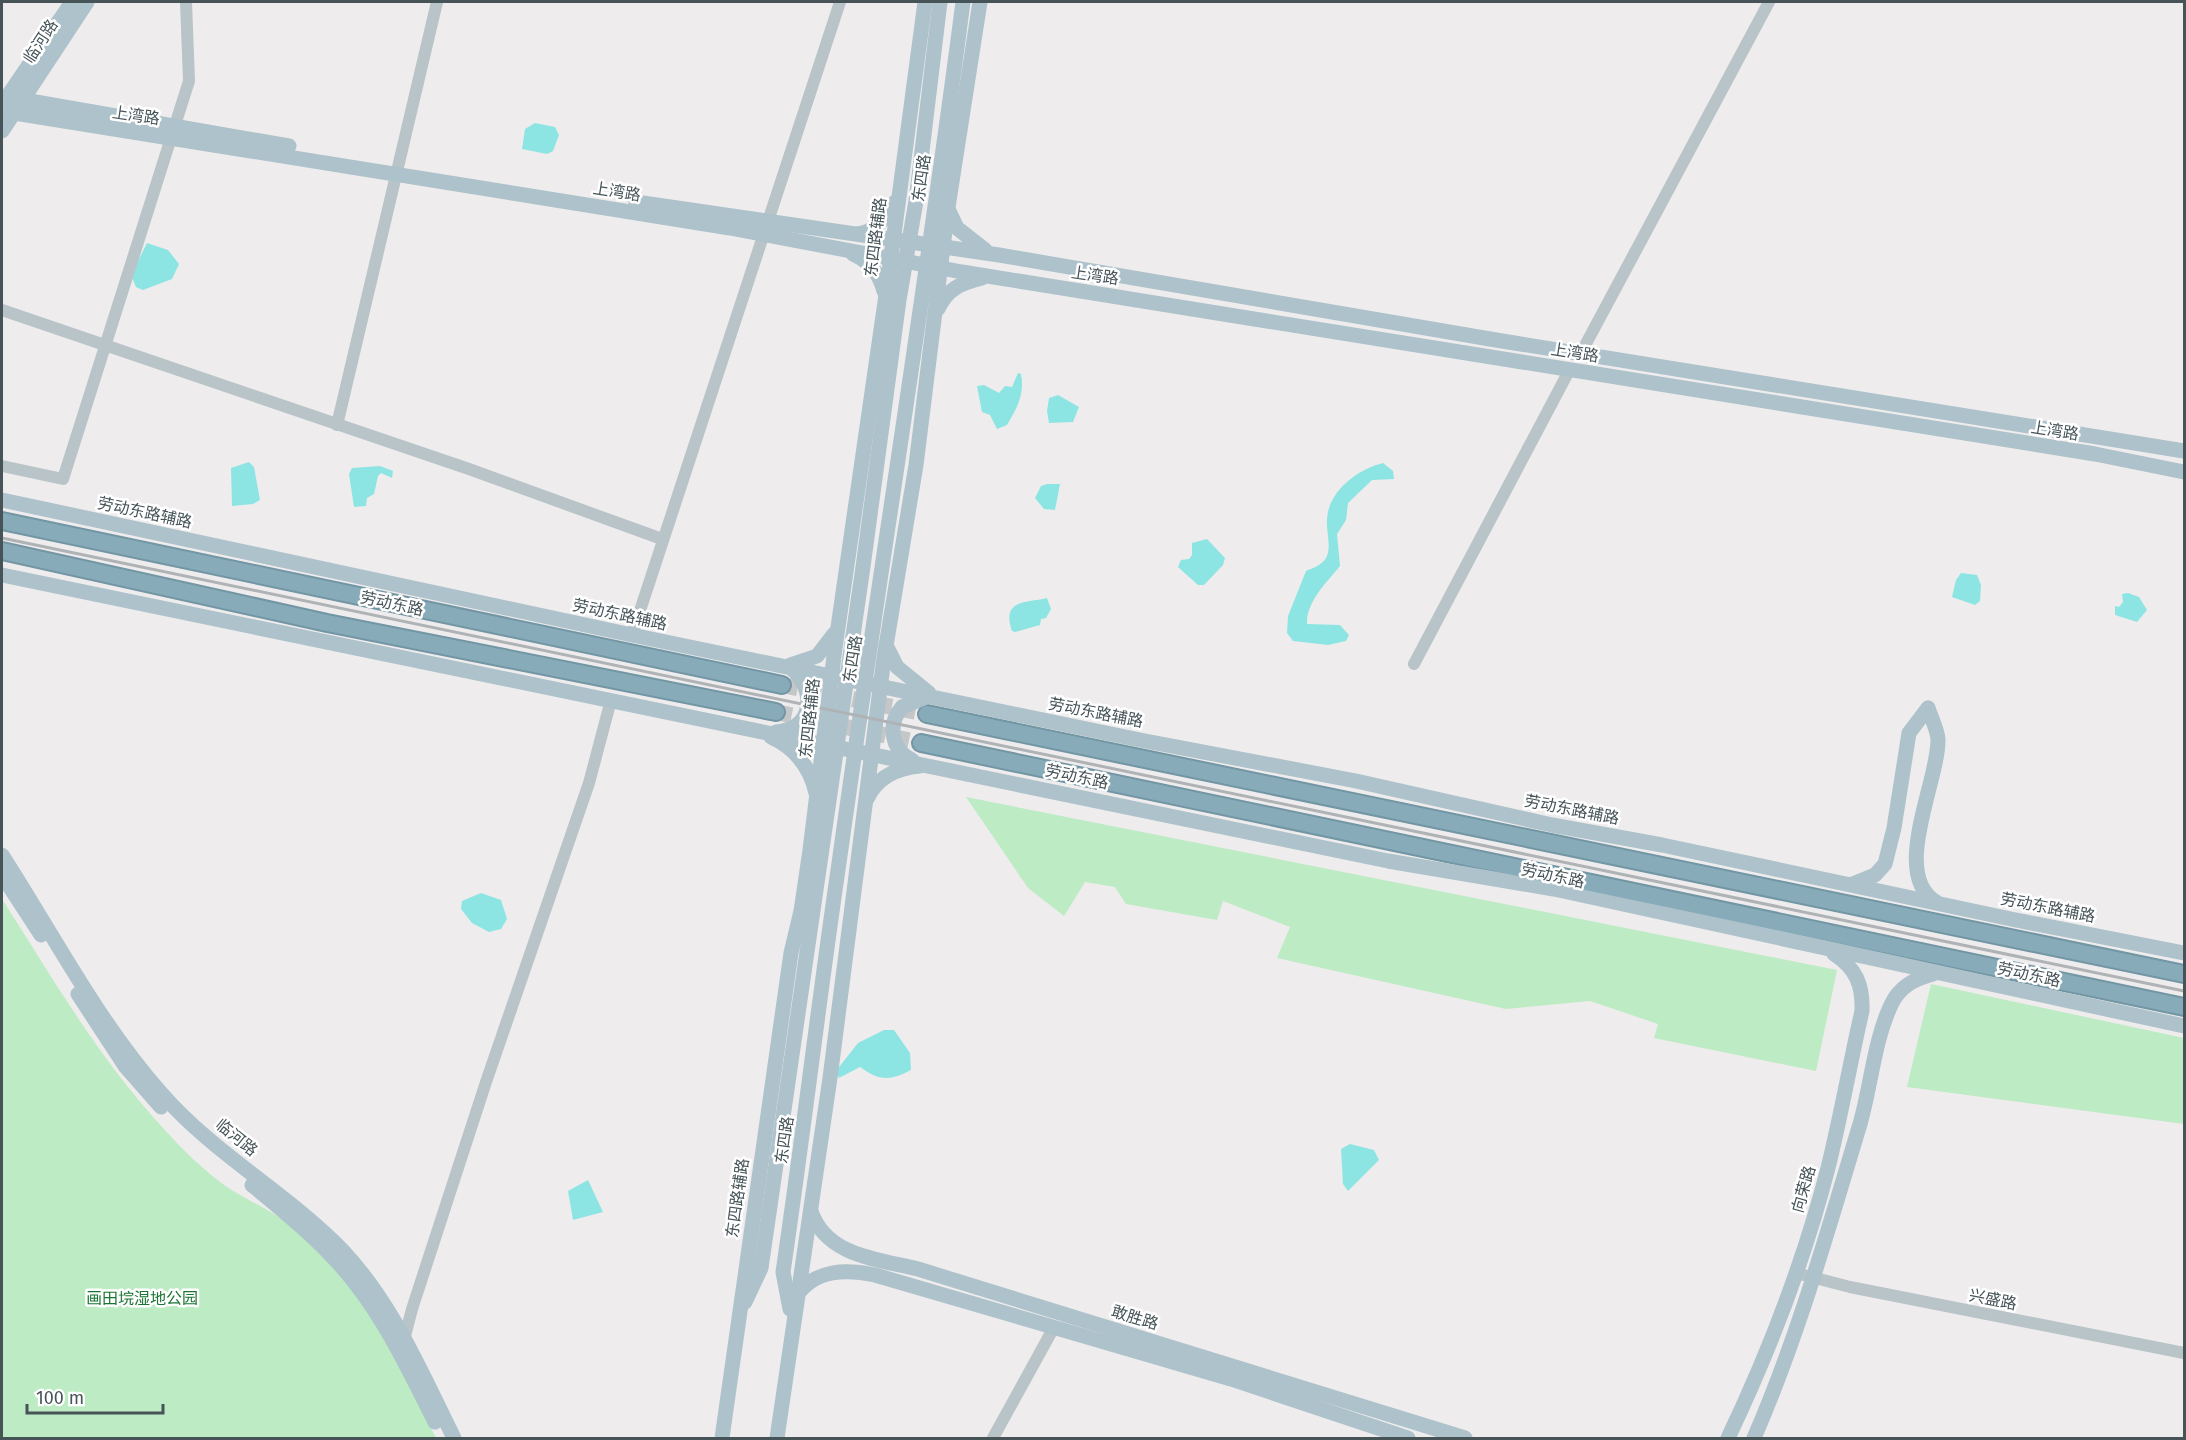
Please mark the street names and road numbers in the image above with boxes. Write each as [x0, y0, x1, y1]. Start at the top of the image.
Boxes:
street label: 临河路 [19, 16, 61, 67]
street label: 上湾路 [111, 103, 161, 128]
street label: 东四路 [909, 153, 934, 203]
street label: 上湾路 [592, 178, 642, 205]
street label: 东四路辅路 [861, 196, 890, 278]
street label: 上湾路 [1070, 263, 1120, 288]
street label: 上湾路 [1550, 339, 1600, 366]
street label: 上湾路 [2030, 417, 2080, 444]
street label: 劳动东路辅路 [96, 493, 194, 532]
street label: 劳动东路 [359, 588, 425, 619]
street label: 劳动东路辅路 [571, 595, 669, 634]
street label: 东四路 [839, 634, 866, 684]
street label: 东四路辅路 [796, 677, 823, 759]
street label: 劳动东路辅路 [1047, 694, 1145, 731]
street label: 劳动东路 [1044, 761, 1110, 792]
street label: 劳动东路辅路 [1523, 791, 1621, 828]
street label: 劳动东路 [1520, 860, 1586, 891]
street label: 劳动东路辅路 [1999, 889, 2097, 926]
street label: 劳动东路 [1996, 959, 2062, 990]
street label: 临河路 [212, 1115, 261, 1160]
street label: 东四路 [772, 1115, 797, 1165]
street label: 东四路辅路 [723, 1157, 752, 1239]
street label: 向荣路 [1788, 1163, 1819, 1215]
street label: 兴盛路 [1968, 1286, 2018, 1313]
street label: 敢胜路 [1109, 1301, 1161, 1334]

